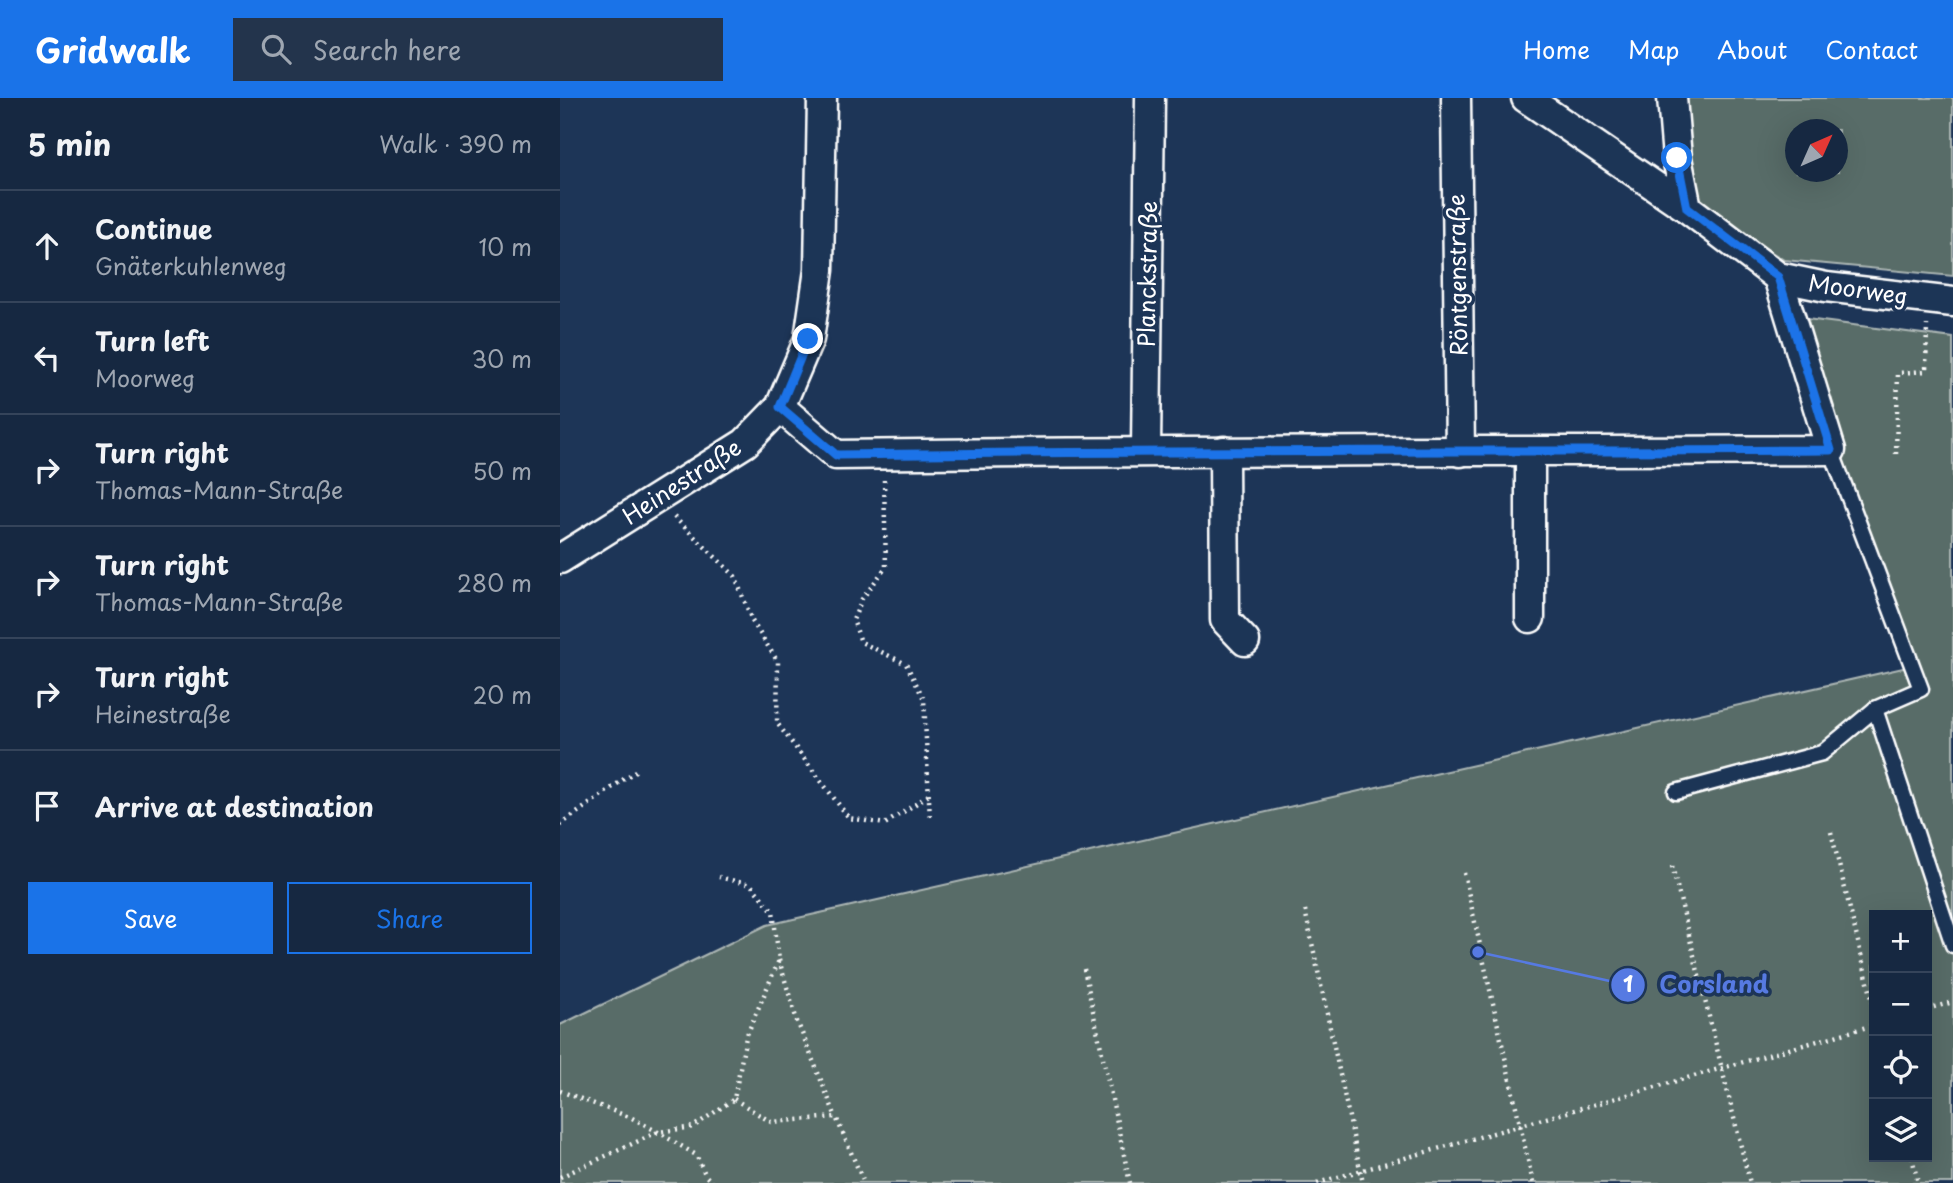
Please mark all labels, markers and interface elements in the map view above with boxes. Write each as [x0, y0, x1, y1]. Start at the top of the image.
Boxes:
search box [233, 18, 723, 81]
text: Gridwalk [35, 24, 191, 74]
icon: search [257, 30, 295, 68]
text: Search here [313, 30, 461, 69]
text: Home [1523, 31, 1590, 67]
text: Map [1628, 31, 1679, 67]
text: About [1717, 31, 1787, 67]
text: Contact [1825, 31, 1918, 67]
north arrow [1785, 119, 1848, 182]
text: 5 min [28, 121, 111, 166]
text: Walk · 390 m [379, 126, 532, 161]
route start [1661, 142, 1692, 173]
street label: Röntgenstraße [1438, 194, 1475, 356]
street label: Planckstraße [1128, 201, 1165, 347]
text: Continue [95, 209, 212, 248]
icon: ahead [28, 227, 66, 265]
text: 10 m [478, 229, 532, 264]
text: Gnäterkuhlenweg [95, 248, 287, 283]
street label: Moorweg [1806, 264, 1910, 313]
text: Turn left [95, 321, 210, 360]
route end [792, 323, 823, 354]
icon: left [28, 339, 66, 377]
text: 30 m [471, 341, 532, 376]
text: Moorweg [95, 360, 195, 395]
street label: Heinestraße [615, 429, 748, 532]
text: Turn right [95, 433, 229, 472]
icon: right [28, 451, 66, 489]
text: 50 m [472, 453, 532, 488]
text: Thomas-Mann-Straße [95, 472, 343, 507]
text: Turn right [95, 545, 229, 584]
icon: right [28, 563, 66, 601]
text: 280 m [457, 565, 532, 600]
text: Thomas-Mann-Straße [95, 584, 343, 619]
text: Turn right [95, 657, 229, 696]
icon: right [28, 675, 66, 713]
text: 20 m [473, 677, 532, 712]
text: Heinestraße [95, 696, 231, 731]
icon: arrive [28, 787, 66, 825]
text: Arrive at destination [95, 787, 374, 826]
button: Save [28, 882, 273, 954]
button: Share [287, 882, 532, 954]
map controls [1869, 910, 1932, 1162]
button: + [1869, 910, 1932, 973]
callout: Corsland [1610, 962, 1783, 1007]
text: Corsland [1659, 965, 1769, 1001]
text: 1 [1623, 967, 1633, 999]
button: − [1869, 973, 1932, 1036]
button: locate [1869, 1036, 1932, 1099]
button: layers [1869, 1099, 1932, 1162]

